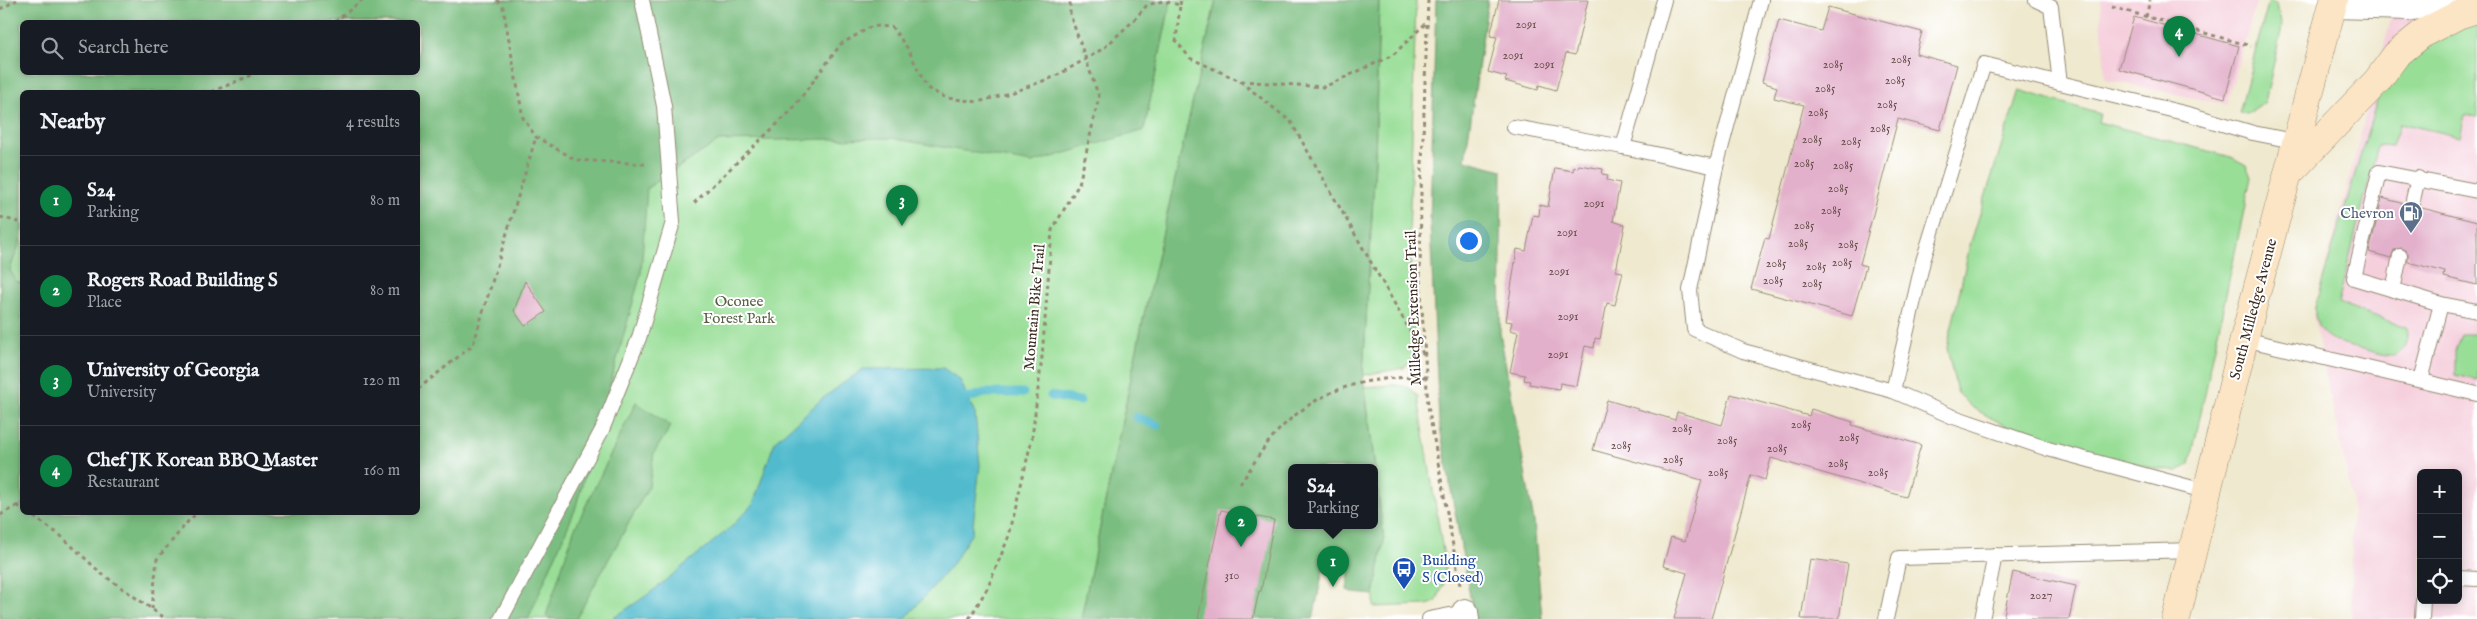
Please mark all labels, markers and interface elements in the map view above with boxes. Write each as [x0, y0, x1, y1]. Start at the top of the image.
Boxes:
pin: 4 [2163, 16, 2195, 57]
house number: 2091 [1515, 17, 1537, 32]
search box [20, 20, 420, 75]
icon: search [38, 34, 66, 62]
text: Search here [78, 36, 169, 60]
house number: 2091 [1502, 48, 1524, 63]
house number: 2085 [1891, 52, 1912, 67]
house number: 2091 [1533, 57, 1555, 72]
house number: 2085 [1823, 57, 1844, 72]
house number: 2085 [1885, 73, 1906, 88]
house number: 2085 [1815, 81, 1836, 96]
house number: 2085 [1877, 97, 1898, 112]
house number: 2085 [1808, 105, 1829, 120]
text: Nearby [40, 109, 105, 136]
text: 4 results [346, 113, 400, 133]
house number: 2085 [1870, 121, 1891, 136]
house number: 2085 [1802, 132, 1823, 147]
house number: 2085 [1841, 134, 1862, 149]
house number: 2085 [1794, 156, 1815, 171]
house number: 2085 [1833, 158, 1854, 173]
text: S24 [87, 179, 115, 203]
house number: 2085 [1828, 181, 1849, 196]
pin: 3 [886, 185, 918, 226]
text: 1 [53, 191, 59, 211]
text: 80 m [370, 191, 400, 211]
house number: 2091 [1583, 196, 1605, 211]
fuel station icon: Chevron [2398, 200, 2424, 234]
text: Parking [87, 203, 139, 223]
house number: 2085 [1821, 203, 1842, 218]
place label: Chevron [2340, 204, 2394, 223]
house number: 2085 [1794, 218, 1815, 233]
house number: 2091 [1556, 225, 1578, 240]
your location [1456, 228, 1482, 254]
street label: Milledge Extension Trail [1401, 229, 1426, 386]
house number: 2085 [1788, 236, 1809, 251]
street label: South Milledge Avenue [2226, 236, 2281, 382]
house number: 2085 [1838, 237, 1859, 252]
street label: Mountain Bike Trail [1020, 242, 1050, 371]
house number: 2085 [1832, 255, 1853, 270]
house number: 2085 [1766, 256, 1787, 271]
house number: 2085 [1806, 259, 1827, 274]
house number: 2091 [1548, 264, 1570, 279]
text: Rogers Road Building S [87, 269, 278, 293]
house number: 2085 [1763, 273, 1784, 288]
house number: 2085 [1802, 276, 1823, 291]
text: 2 [52, 281, 60, 301]
text: 80 m [370, 281, 400, 301]
park label: Oconee Forest Park [703, 292, 776, 328]
text: Place [87, 293, 122, 313]
house number: 2091 [1557, 309, 1579, 324]
house number: 2091 [1547, 347, 1569, 362]
text: University of Georgia [87, 359, 259, 383]
text: 3 [53, 371, 59, 391]
text: 120 m [363, 371, 400, 391]
text: University [87, 383, 156, 403]
house number: 2085 [1791, 417, 1812, 432]
house number: 2085 [1672, 421, 1693, 436]
house number: 2085 [1839, 430, 1860, 445]
house number: 2085 [1717, 433, 1738, 448]
house number: 2085 [1611, 438, 1632, 453]
house number: 2085 [1767, 441, 1788, 456]
text: Chef JK Korean BBQ Master [87, 449, 318, 473]
house number: 2085 [1663, 452, 1684, 467]
house number: 2085 [1828, 456, 1849, 471]
text: 4 [52, 461, 60, 481]
text: 160 m [364, 461, 400, 481]
popup [1288, 464, 1378, 529]
house number: 2085 [1708, 465, 1729, 480]
house number: 2085 [1868, 465, 1889, 480]
map controls [2417, 469, 2462, 604]
button: + [2417, 469, 2462, 514]
text: Restaurant [87, 473, 160, 493]
text: S24 [1307, 475, 1335, 499]
text: Parking [1307, 499, 1359, 519]
pin: 2 [1225, 506, 1257, 547]
button: − [2417, 514, 2462, 559]
pin: 1 [1317, 546, 1349, 587]
place label: Building S (Closed) [1422, 551, 1484, 587]
bus stop icon: Building S (Closed) [1391, 556, 1417, 590]
button: locate [2417, 559, 2462, 604]
house number: 310 [1225, 568, 1239, 583]
house number: 2027 [2030, 588, 2052, 603]

